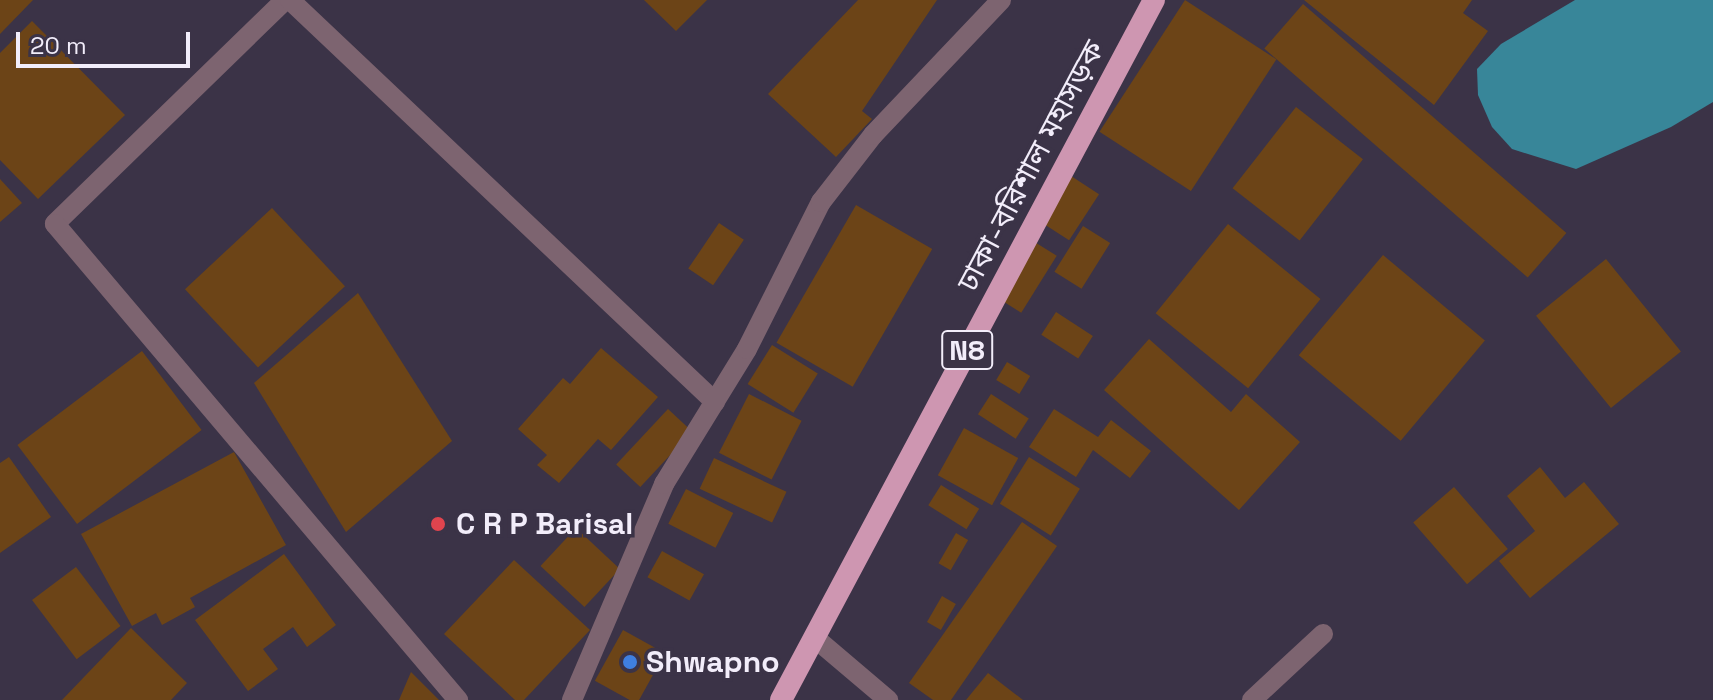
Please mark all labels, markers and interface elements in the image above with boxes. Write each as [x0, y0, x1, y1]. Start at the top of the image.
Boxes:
scale bar [20, 16, 194, 66]
text: 20 m [30, 30, 87, 61]
street label: ঢাকা-বরিশাল মহাসড়ক [950, 35, 1112, 297]
road number: N8 [941, 326, 993, 374]
place label: C R P Barisal [456, 506, 633, 542]
marker: C R P Barisal [427, 513, 449, 535]
place label: Shwapno [646, 644, 779, 680]
marker: Shwapno [621, 653, 639, 671]

